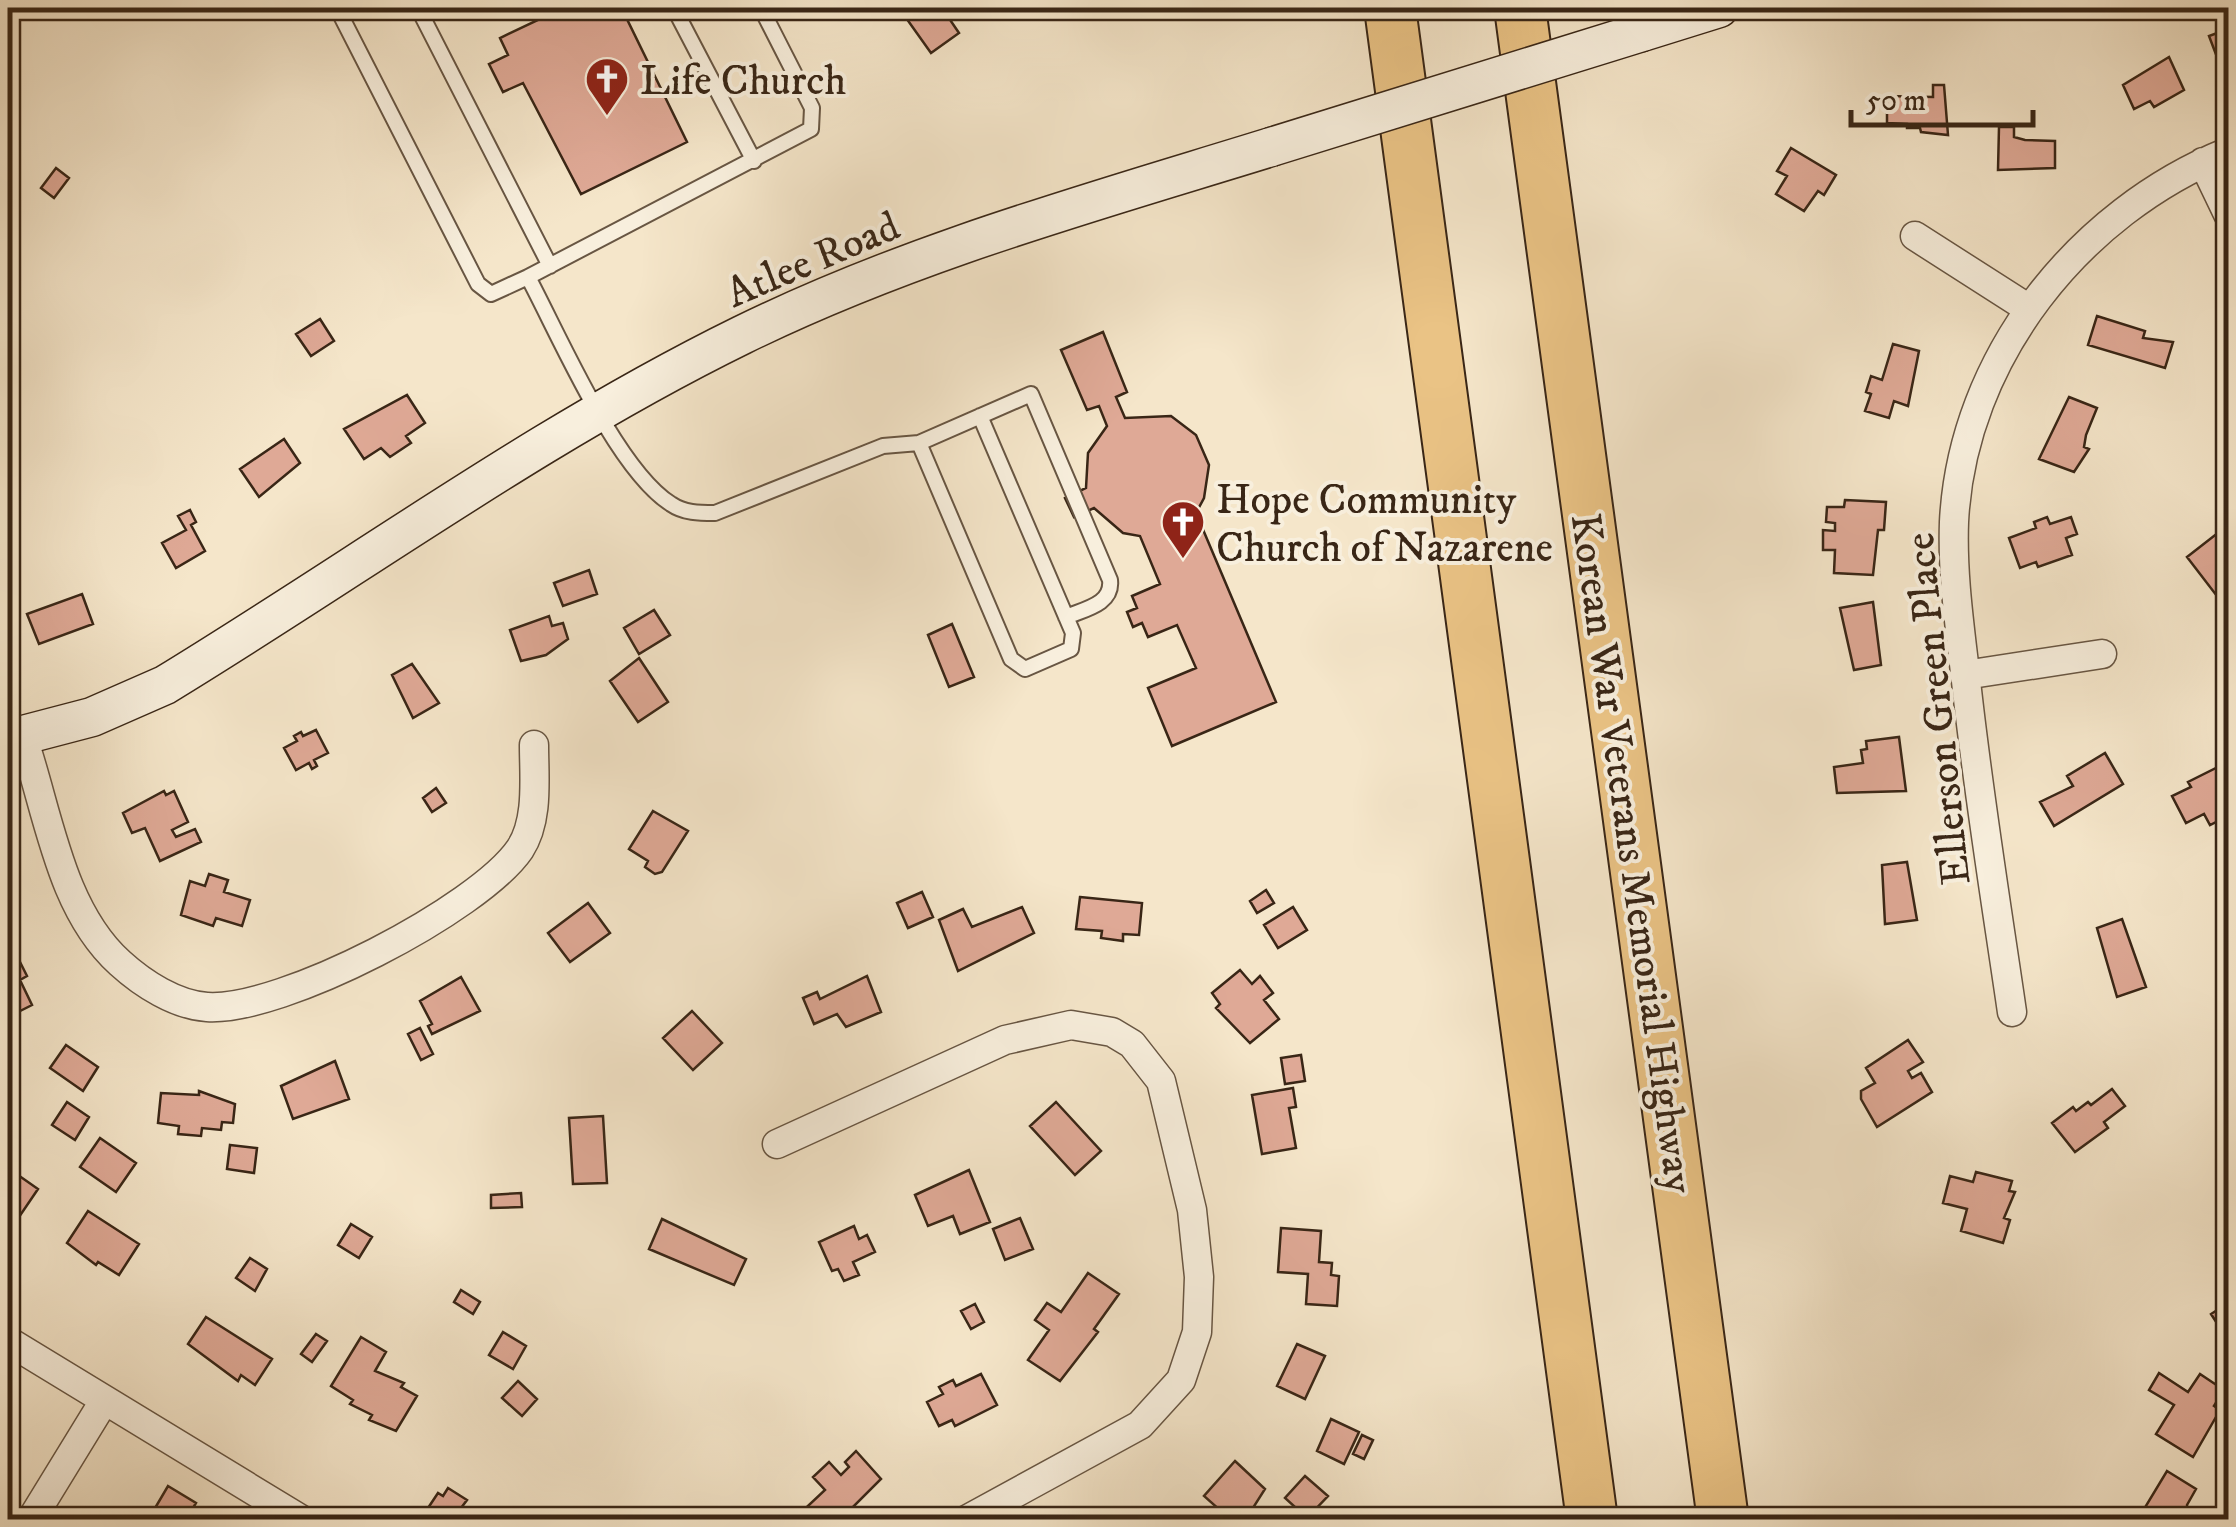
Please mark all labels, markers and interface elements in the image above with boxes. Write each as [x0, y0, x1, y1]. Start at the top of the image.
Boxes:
church icon: Life Church [584, 56, 630, 117]
place label: Life Church [640, 56, 846, 108]
scale bar [1851, 65, 2034, 127]
text: 50 m [1866, 83, 1926, 120]
street label: Atlee Road [719, 201, 908, 321]
place label: Hope Community Church of Nazarene [1216, 475, 1553, 575]
church icon: Hope Community Church of Nazarene [1160, 499, 1206, 560]
street label: Korean War Veterans Memorial Highway [1558, 510, 1705, 1198]
street label: Ellerson Green Place [1895, 530, 1983, 887]

